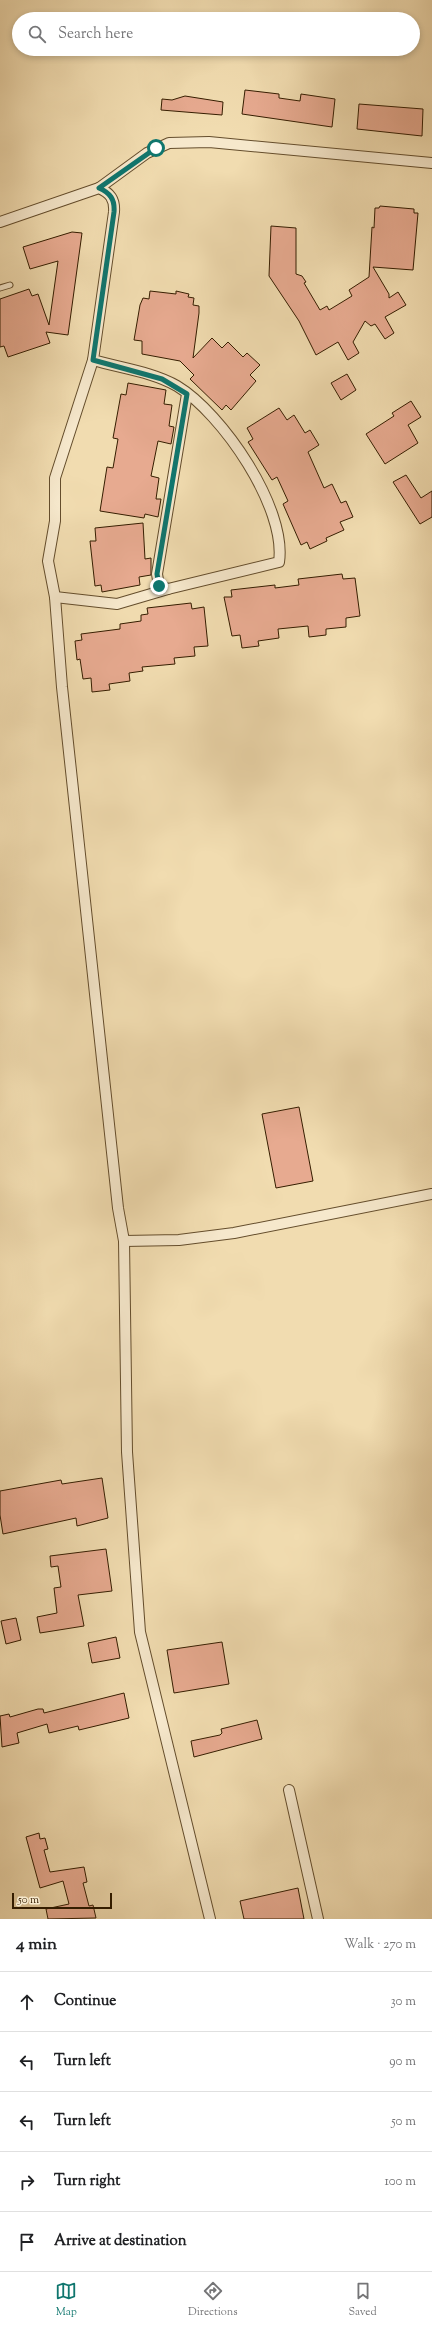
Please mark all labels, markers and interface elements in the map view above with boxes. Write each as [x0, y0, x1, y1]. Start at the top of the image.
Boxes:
search box [12, 12, 420, 56]
icon: search [26, 23, 48, 45]
text: Search here [58, 24, 133, 45]
route start [147, 139, 165, 157]
route end [150, 577, 168, 595]
scale bar [12, 1891, 112, 1910]
text: 50 m [18, 1892, 39, 1908]
text: 4 min [16, 1933, 57, 1957]
text: Walk · 270 m [344, 1936, 416, 1954]
icon: ahead [16, 1991, 38, 2013]
text: Continue [54, 1991, 116, 2012]
text: 30 m [390, 1993, 416, 2011]
icon: left [16, 2051, 38, 2073]
text: Turn left [54, 2051, 111, 2072]
text: 90 m [389, 2053, 416, 2071]
icon: left [16, 2111, 38, 2133]
text: Turn left [54, 2111, 111, 2132]
text: 50 m [391, 2113, 416, 2131]
icon: right [16, 2171, 38, 2193]
text: Turn right [54, 2171, 120, 2192]
text: 100 m [384, 2173, 416, 2191]
icon: arrive [16, 2231, 38, 2253]
text: Arrive at destination [54, 2231, 187, 2252]
tab: Map [55, 2280, 77, 2320]
tab: Directions [188, 2280, 238, 2320]
tab: Saved [348, 2280, 377, 2320]

